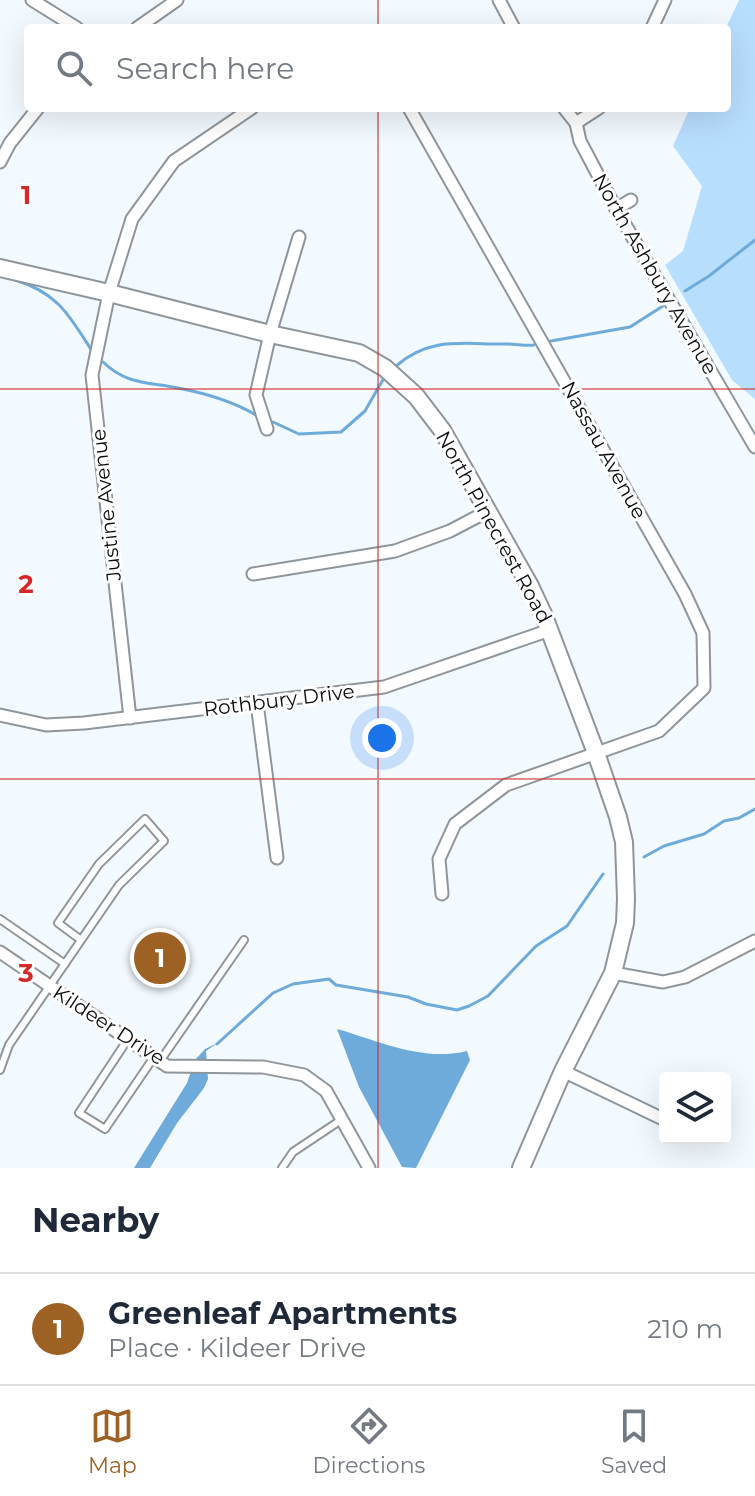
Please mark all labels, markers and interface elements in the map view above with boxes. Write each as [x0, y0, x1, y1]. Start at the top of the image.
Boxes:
search box [24, 24, 731, 112]
icon: search [52, 46, 96, 90]
text: Search here [116, 50, 294, 87]
street label: North Ashbury Avenue [588, 169, 722, 379]
text: 1 [21, 179, 31, 211]
street label: Nassau Avenue [556, 377, 652, 523]
street label: North Pinecrest Road [431, 427, 557, 627]
street label: Justine Avenue [86, 428, 126, 583]
text: 2 [18, 568, 34, 600]
street label: Rothbury Drive [202, 679, 356, 721]
your location [362, 718, 402, 758]
pin: 1 [134, 928, 186, 988]
text: 3 [17, 957, 34, 989]
street label: Kildeer Drive [49, 980, 169, 1070]
map controls [659, 1072, 731, 1144]
button: layers [659, 1072, 731, 1144]
text: Nearby [32, 1199, 159, 1241]
text: Greenleaf Apartments [108, 1295, 457, 1332]
text: 1 [53, 1313, 63, 1345]
text: 210 m [647, 1313, 723, 1345]
text: Place · Kildeer Drive [108, 1332, 366, 1364]
tab: Map [88, 1404, 137, 1479]
tab: Directions [313, 1404, 425, 1479]
tab: Saved [601, 1404, 667, 1479]

